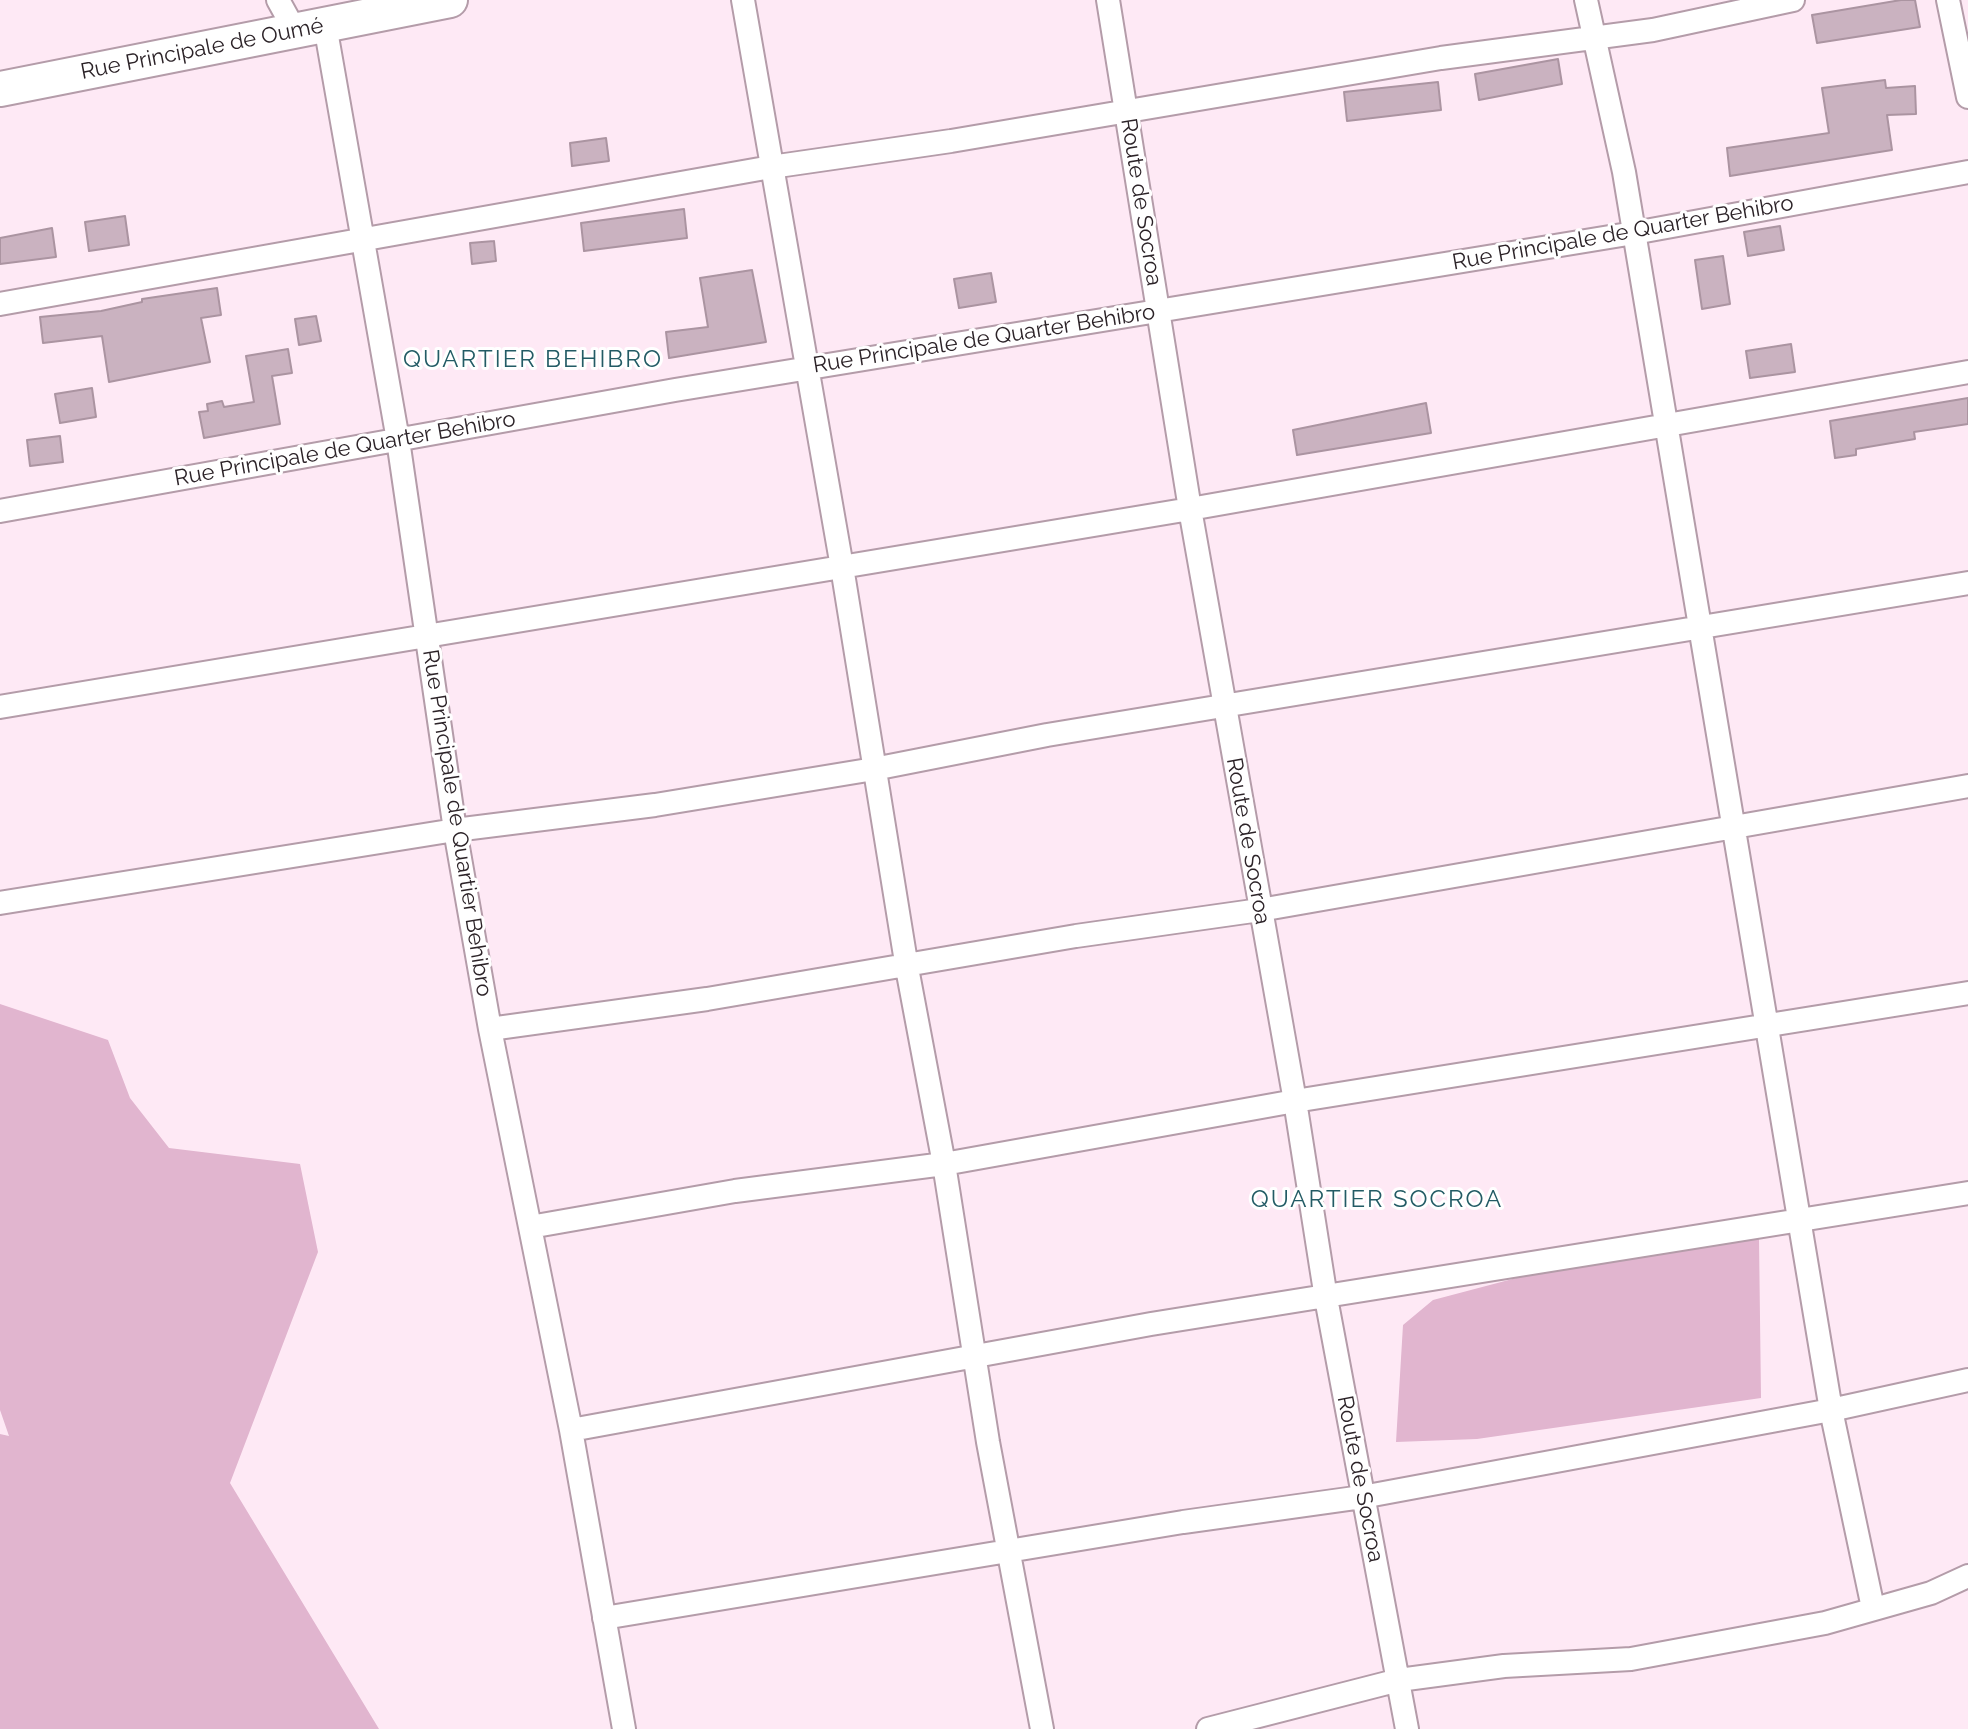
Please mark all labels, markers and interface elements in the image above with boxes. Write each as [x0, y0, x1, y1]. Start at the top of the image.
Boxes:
street label: Rue Principale de Oumé [78, 13, 326, 85]
street label: Route de Socroa [1115, 116, 1167, 288]
street label: Rue Principale de Quarter Behibro [1450, 190, 1796, 276]
street label: Rue Principale de Quarter Behibro [811, 299, 1157, 379]
district label: QUARTIER BEHIBRO [403, 346, 663, 374]
street label: Rue Principale de Quarter Behibro [172, 406, 518, 492]
street label: Rue Principale de Quartier Behibro [417, 648, 497, 998]
street label: Route de Socroa [1220, 755, 1276, 927]
district label: QUARTIER SOCROA [1251, 1186, 1503, 1214]
street label: Route de Socroa [1331, 1394, 1389, 1564]

